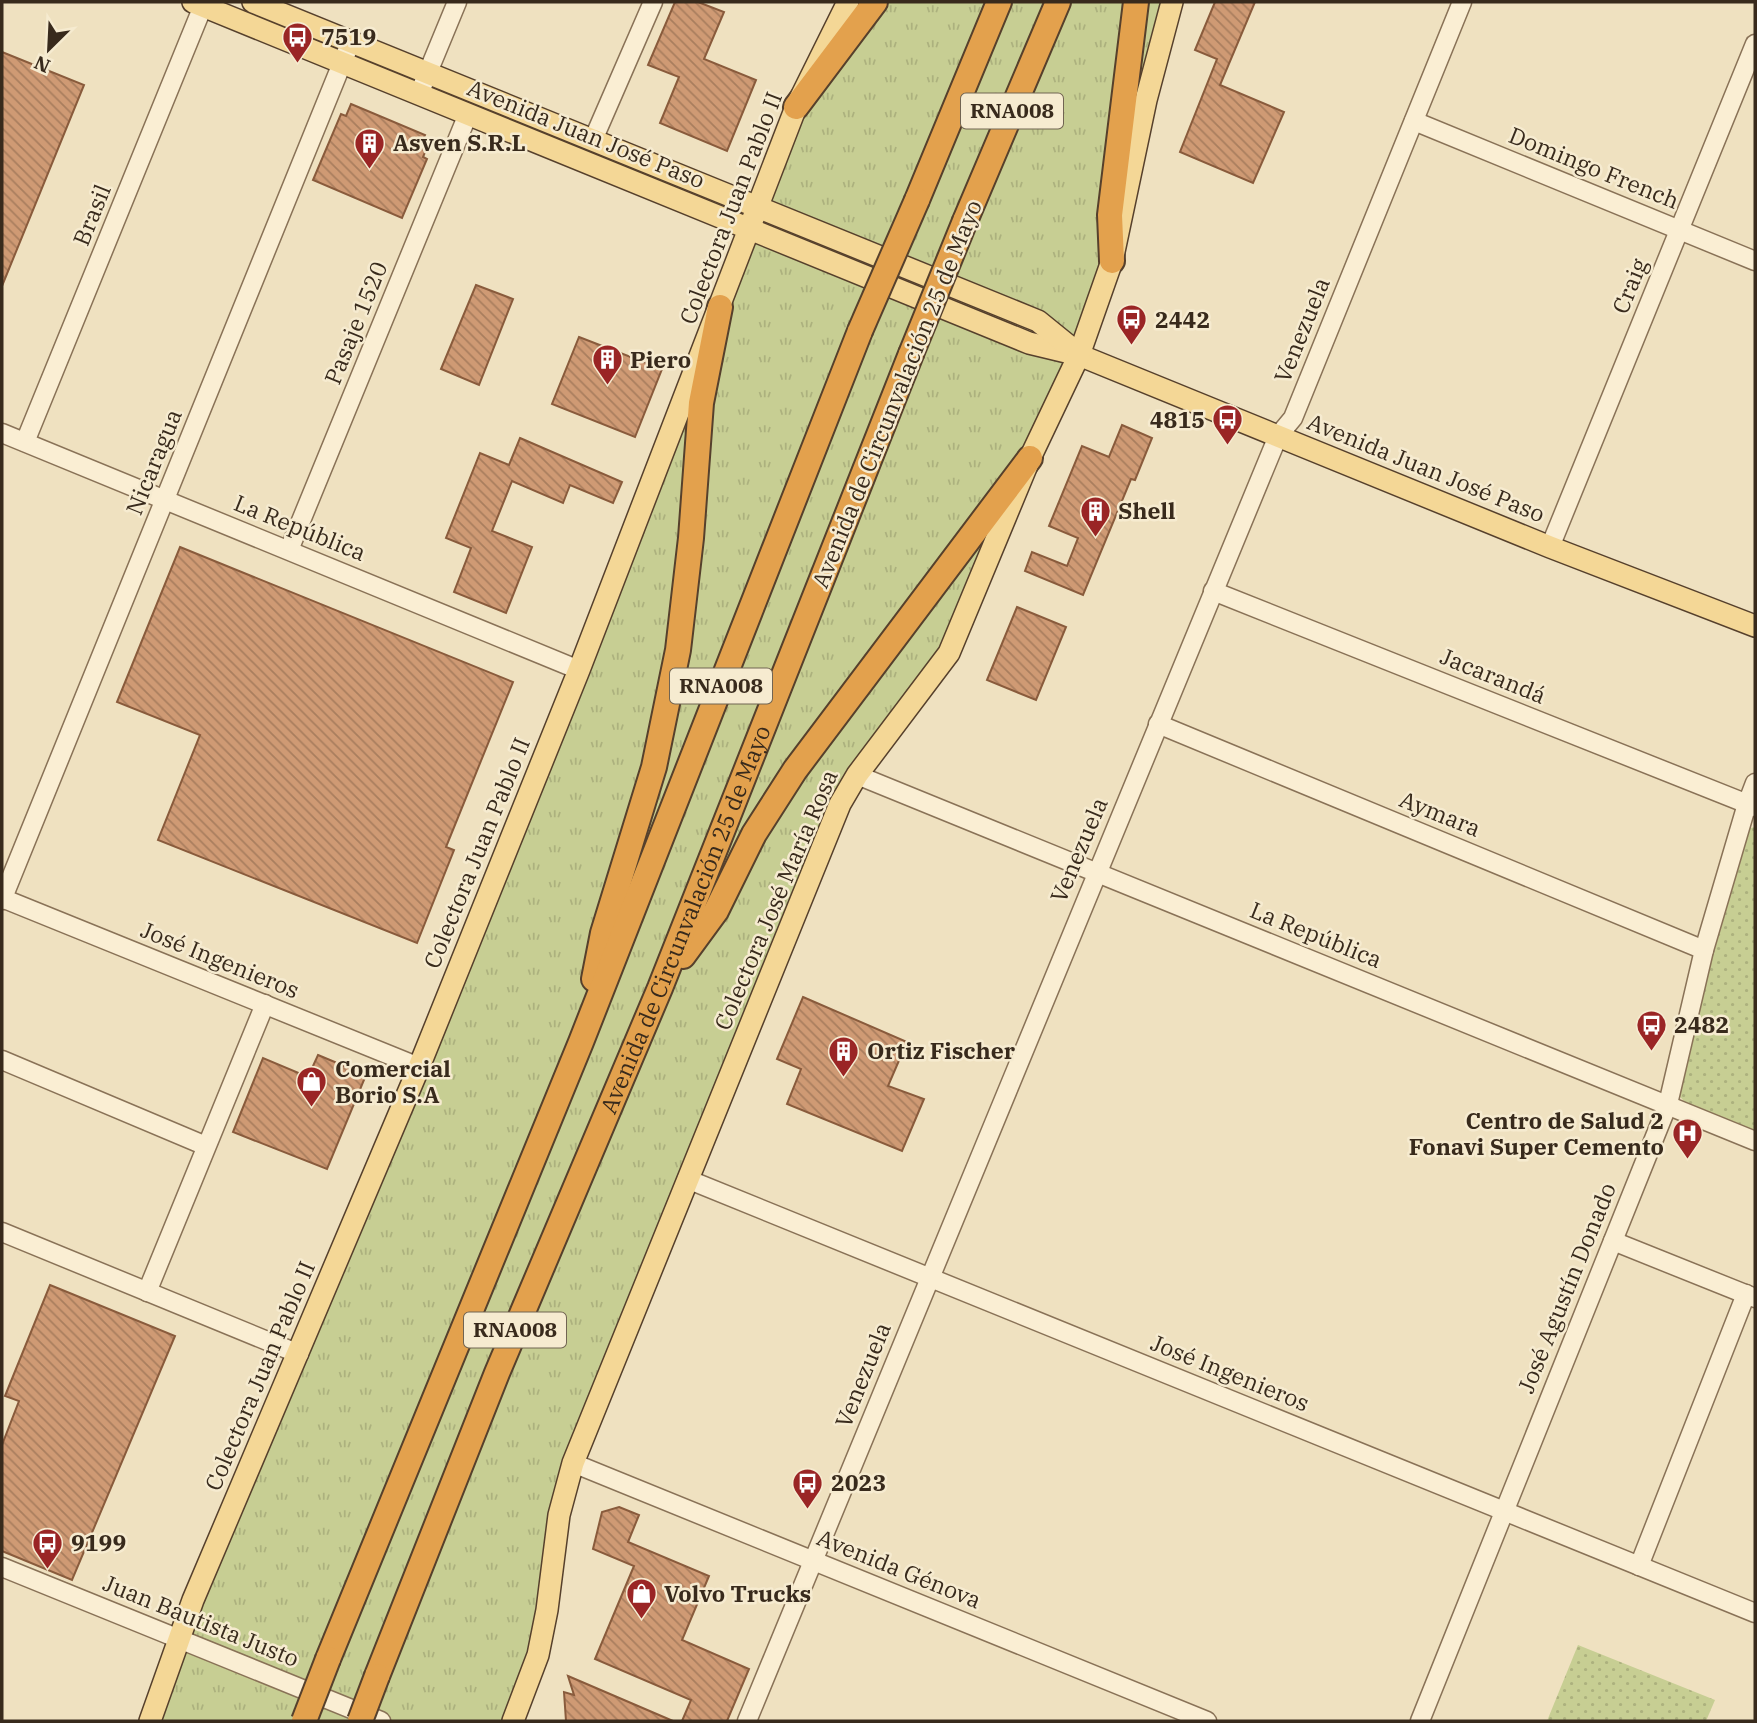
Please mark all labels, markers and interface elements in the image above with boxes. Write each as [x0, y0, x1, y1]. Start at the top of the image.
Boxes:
north arrow [14, 14, 84, 84]
bus stop icon: 7519 [281, 20, 315, 64]
place label: 7519 [321, 21, 376, 51]
text: N [30, 51, 54, 79]
street label: Avenida Juan José Paso [463, 72, 710, 194]
street label: Colectora Juan Pablo II [672, 87, 788, 328]
road number: RNA008 [961, 94, 1063, 128]
street label: Domingo French [1505, 119, 1684, 215]
building icon: Asven S.R.L [353, 126, 387, 170]
place label: Asven S.R.L [393, 127, 526, 157]
street label: Brasil [65, 179, 117, 250]
street label: Avenida de Circunvalación 25 de Mayo [804, 195, 988, 592]
street label: Craig [1604, 253, 1654, 318]
street label: Pasaje 1520 [317, 257, 393, 389]
street label: Venezuela [1266, 273, 1336, 387]
bus stop icon: 2442 [1115, 303, 1149, 347]
place label: 2442 [1155, 304, 1210, 334]
building icon: Piero [590, 343, 624, 387]
place label: Piero [630, 344, 691, 374]
bus stop icon: 4815 [1211, 403, 1245, 447]
street label: Nicaragua [118, 404, 188, 519]
place label: 4815 [1150, 404, 1205, 434]
street label: Avenida Juan José Paso [1303, 406, 1550, 528]
street label: La República [230, 487, 371, 567]
building icon: Shell [1078, 494, 1112, 538]
place label: Shell [1118, 495, 1175, 525]
street label: Jacarandá [1436, 640, 1551, 710]
road number: RNA008 [670, 668, 772, 704]
street label: Avenida de Circunvalación 25 de Mayo [593, 721, 777, 1118]
street label: Colectora Juan Pablo II [416, 733, 536, 972]
street label: Colectora José María Rosa [707, 765, 844, 1034]
street label: Aymara [1395, 783, 1485, 843]
street label: Venezuela [1043, 793, 1114, 907]
street label: La República [1246, 894, 1387, 974]
street label: José Ingenieros [137, 914, 304, 1004]
bus stop icon: 2482 [1634, 1008, 1668, 1052]
place label: 2482 [1674, 1009, 1729, 1039]
building icon: Ortiz Fischer [827, 1034, 861, 1078]
place label: Ortiz Fischer [867, 1035, 1016, 1065]
place label: Comercial Borio S.A [335, 1053, 451, 1109]
shop icon: Comercial Borio S.A [295, 1065, 329, 1109]
place label: Centro de Salud 2 Fonavi Super Cemento [1409, 1105, 1664, 1161]
hospital icon: Centro de Salud 2 Fonavi Super Cemento [1670, 1117, 1704, 1161]
street label: José Agustín Donado [1510, 1178, 1622, 1397]
street label: Colectora Juan Pablo II [197, 1256, 321, 1495]
road number: RNA008 [464, 1312, 566, 1348]
street label: Venezuela [827, 1318, 897, 1432]
street label: José Ingenieros [1147, 1327, 1314, 1417]
bus stop icon: 2023 [791, 1466, 825, 1510]
place label: 2023 [831, 1467, 886, 1497]
street label: Avenida Génova [813, 1522, 986, 1615]
bus stop icon: 9199 [31, 1526, 65, 1570]
place label: 9199 [71, 1527, 126, 1557]
street label: Juan Bautista Justo [99, 1567, 304, 1673]
shop icon: Volvo Trucks [624, 1577, 658, 1621]
place label: Volvo Trucks [664, 1578, 811, 1608]

